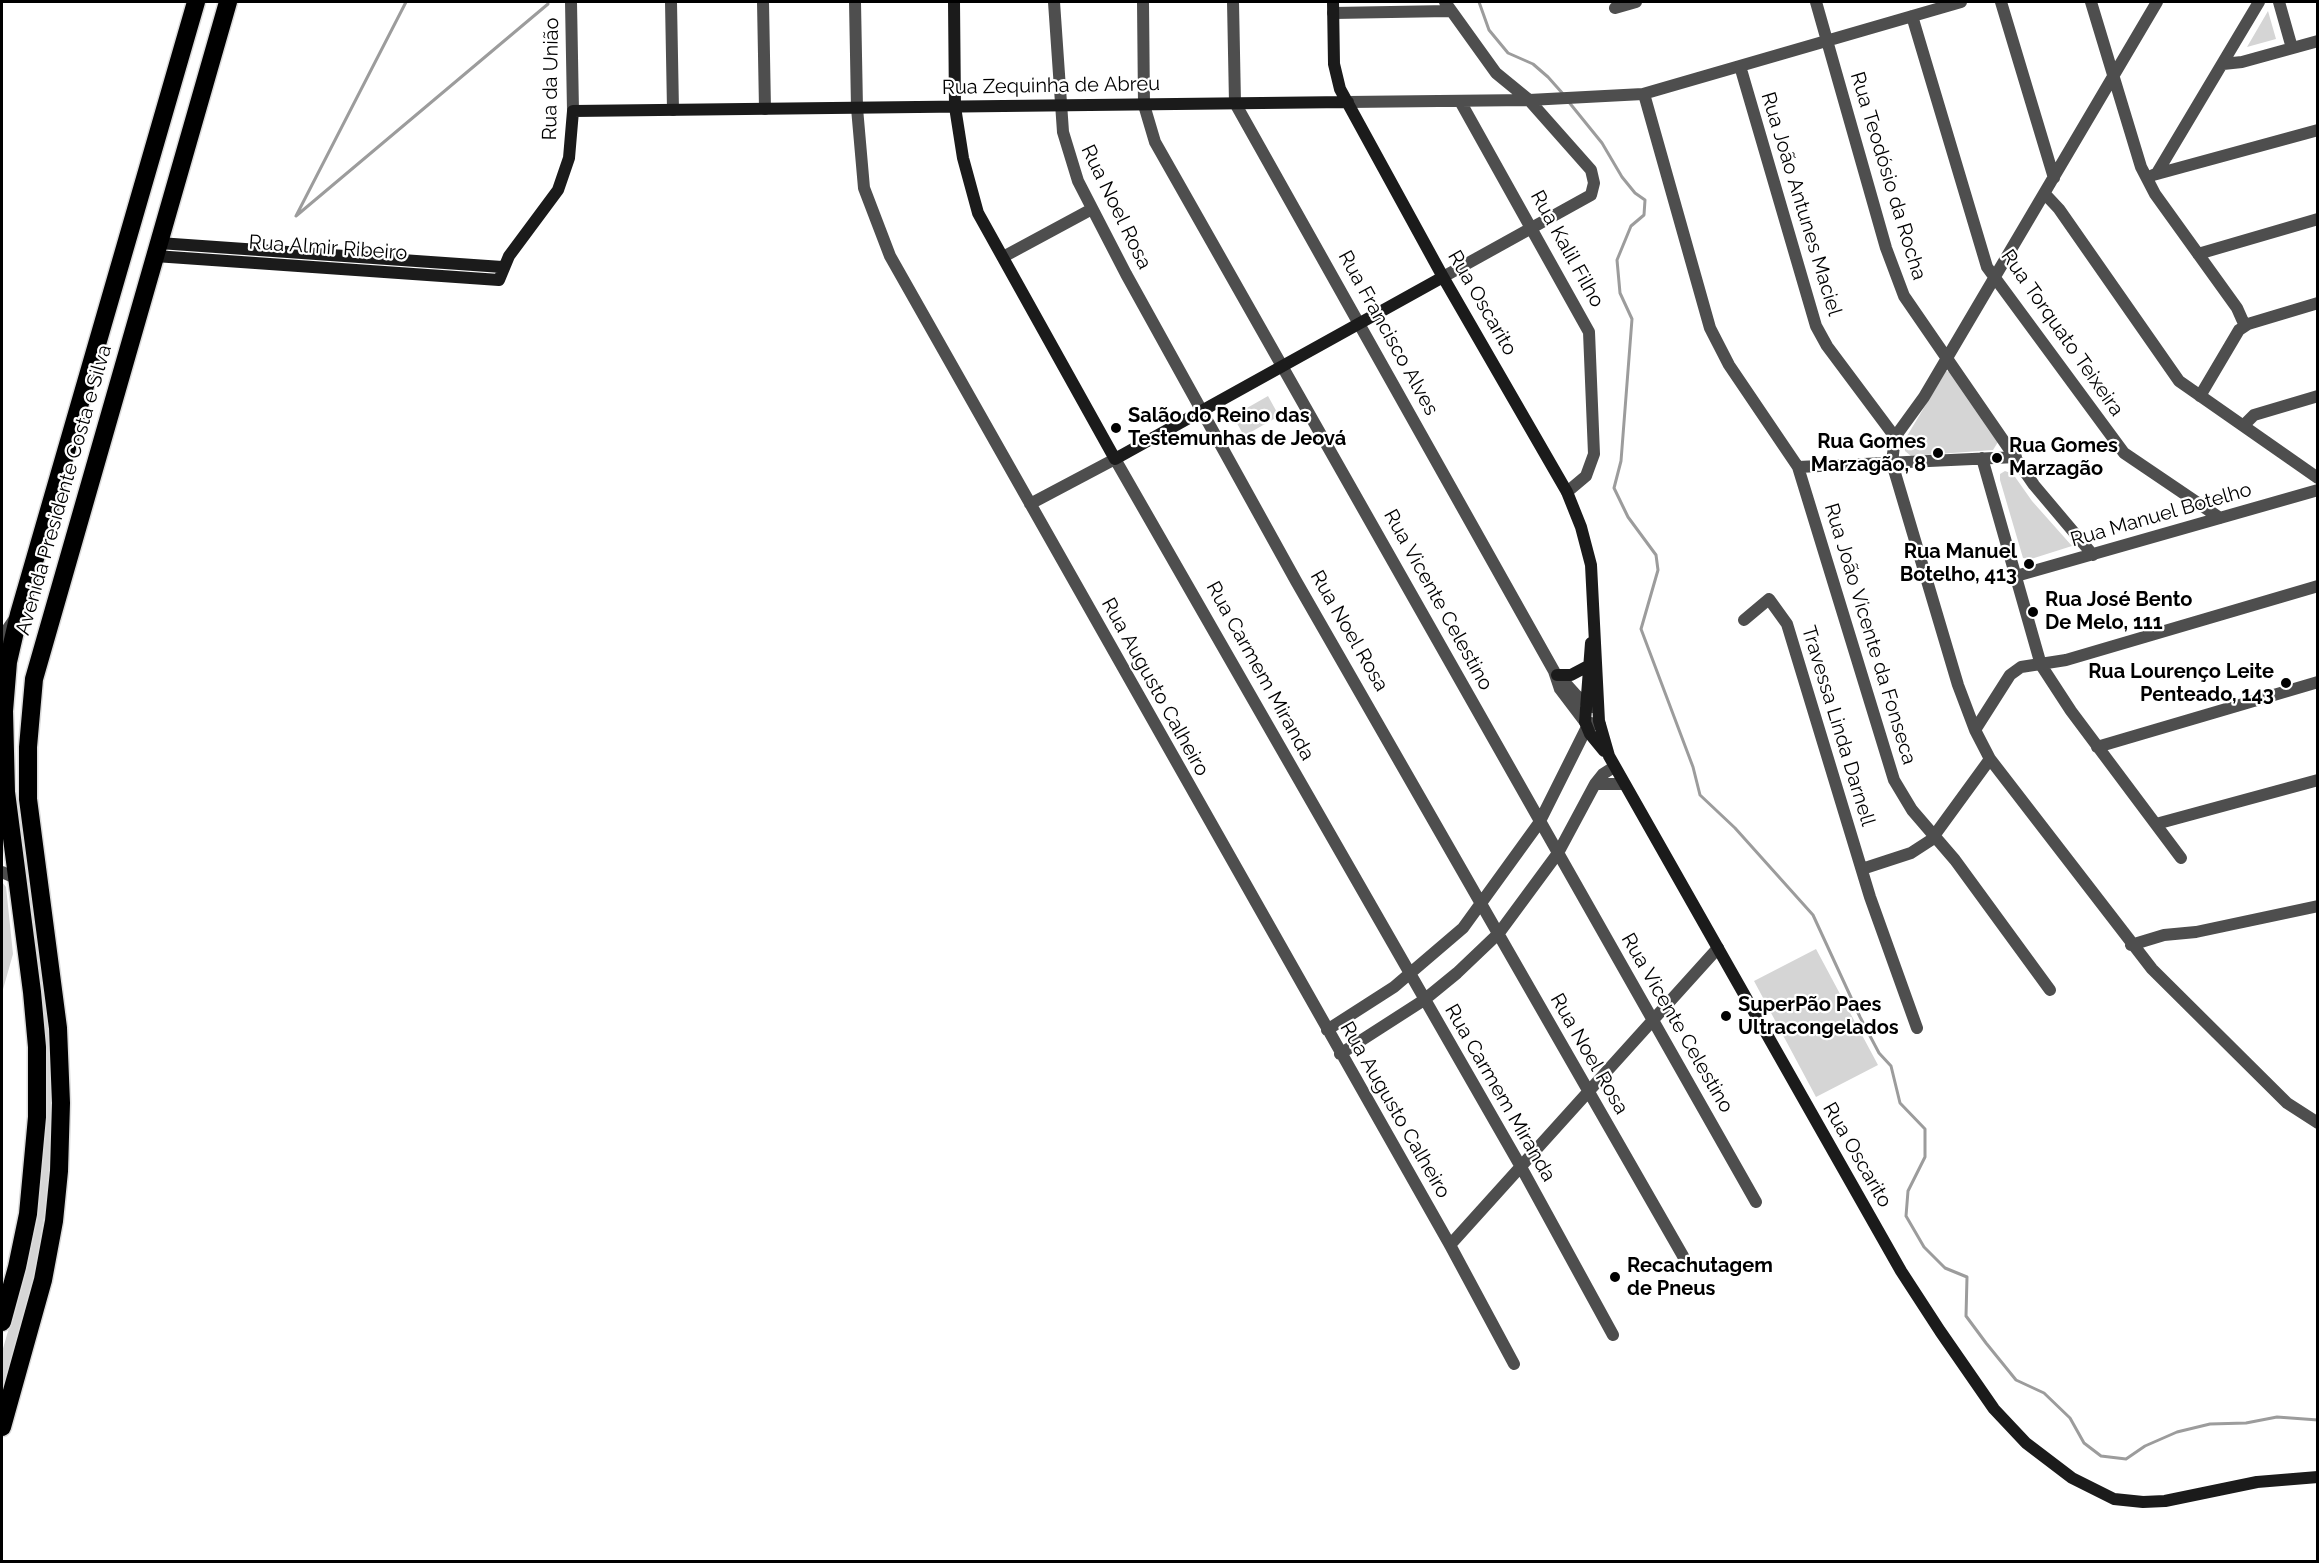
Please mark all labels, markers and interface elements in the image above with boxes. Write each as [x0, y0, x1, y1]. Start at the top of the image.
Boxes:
street label: Rua da União [538, 17, 564, 141]
street label: Rua Teodósio da Rocha [1845, 69, 1931, 283]
street label: Rua Zequinha de Abreu [942, 72, 1160, 100]
street label: Rua João Antunes Maciel [1756, 89, 1846, 319]
street label: Rua Noel Rosa [1076, 141, 1156, 273]
street label: Rua Kalil Filho [1525, 186, 1609, 312]
street label: Rua Almir Ribeiro [248, 230, 408, 266]
street label: Rua Torquato Teixeira [1995, 245, 2129, 421]
street label: Rua Francisco Alves [1333, 246, 1443, 420]
street label: Rua Oscarito [1442, 246, 1522, 360]
street label: Avenida Presidente Costa e Silva [11, 342, 117, 638]
place label: Salão do Reino das Testemunhas de Jeová [1128, 404, 1346, 451]
marker: Salão do Reino das Testemunhas de Jeová [1109, 421, 1123, 435]
place label: Rua Gomes Marzagão, 8 [1811, 430, 1926, 477]
place label: Rua Gomes Marzagão [2009, 434, 2118, 481]
marker: Rua Gomes Marzagão, 8 [1931, 446, 1945, 460]
marker: Rua Gomes Marzagão [1990, 451, 2004, 465]
street label: Rua Manuel Botelho [2068, 478, 2254, 552]
street label: Rua João Vicente da Fonseca [1819, 500, 1921, 768]
street label: Rua Vicente Celestino [1378, 505, 1498, 695]
place label: Rua Manuel Botelho, 413 [1900, 540, 2017, 587]
marker: Rua Manuel Botelho, 413 [2022, 557, 2036, 571]
street label: Rua Noel Rosa [1305, 566, 1393, 696]
street label: Rua Carmem Miranda [1201, 577, 1319, 765]
place label: Rua José Bento De Melo, 111 [2045, 588, 2192, 635]
street label: Rua Augusto Calheiro [1096, 594, 1214, 780]
marker: Rua José Bento De Melo, 111 [2026, 605, 2040, 619]
street label: Travessa Linda Darnell [1796, 623, 1880, 829]
place label: Rua Lourenço Leite Penteado, 143 [2088, 660, 2274, 707]
marker: Rua Lourenço Leite Penteado, 143 [2279, 676, 2293, 690]
street label: Rua Vicente Celestino [1616, 929, 1738, 1117]
street label: Rua Noel Rosa [1545, 989, 1633, 1119]
place label: SuperPão Paes Ultracongelados [1738, 993, 1899, 1040]
street label: Rua Carmem Miranda [1439, 1000, 1561, 1186]
marker: SuperPão Paes Ultracongelados [1719, 1009, 1733, 1023]
street label: Rua Augusto Calheiro [1335, 1017, 1455, 1203]
street label: Rua Oscarito [1817, 1098, 1897, 1212]
place label: Recachutagem de Pneus [1627, 1254, 1773, 1301]
marker: Recachutagem de Pneus [1608, 1270, 1622, 1284]

